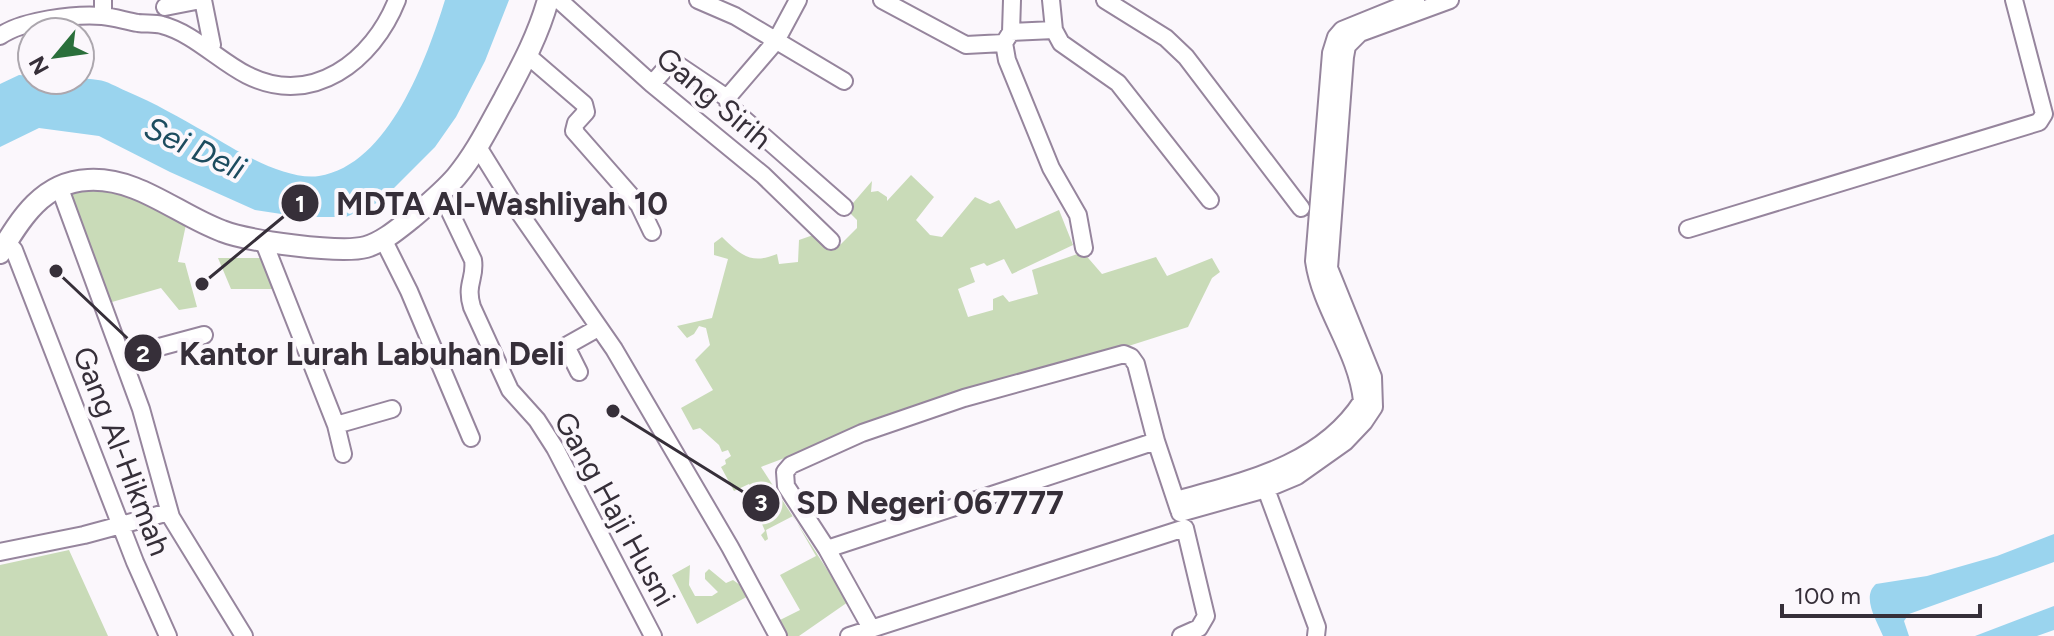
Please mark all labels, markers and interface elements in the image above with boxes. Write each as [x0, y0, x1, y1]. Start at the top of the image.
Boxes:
north arrow [16, 16, 96, 96]
street label: Gang Sirih [649, 39, 779, 157]
text: N [23, 51, 55, 79]
water label: Sei Deli [139, 108, 252, 188]
callout: MDTA Al-Washliyah 10 [280, 175, 684, 231]
text: MDTA Al-Washliyah 10 [336, 185, 668, 223]
text: 1 [295, 189, 305, 218]
callout: Kantor Lurah Labuhan Deli [123, 325, 581, 381]
text: Kantor Lurah Labuhan Deli [179, 335, 565, 373]
text: 2 [136, 339, 150, 368]
street label: Gang Al-Hikmah [65, 341, 179, 561]
street label: Gang Haji Husni [546, 405, 684, 613]
callout: SD Negeri 067777 [741, 475, 1080, 531]
text: SD Negeri 067777 [796, 484, 1064, 522]
text: 3 [754, 488, 768, 517]
scale bar [1782, 568, 1980, 618]
text: 100 m [1794, 581, 1861, 610]

